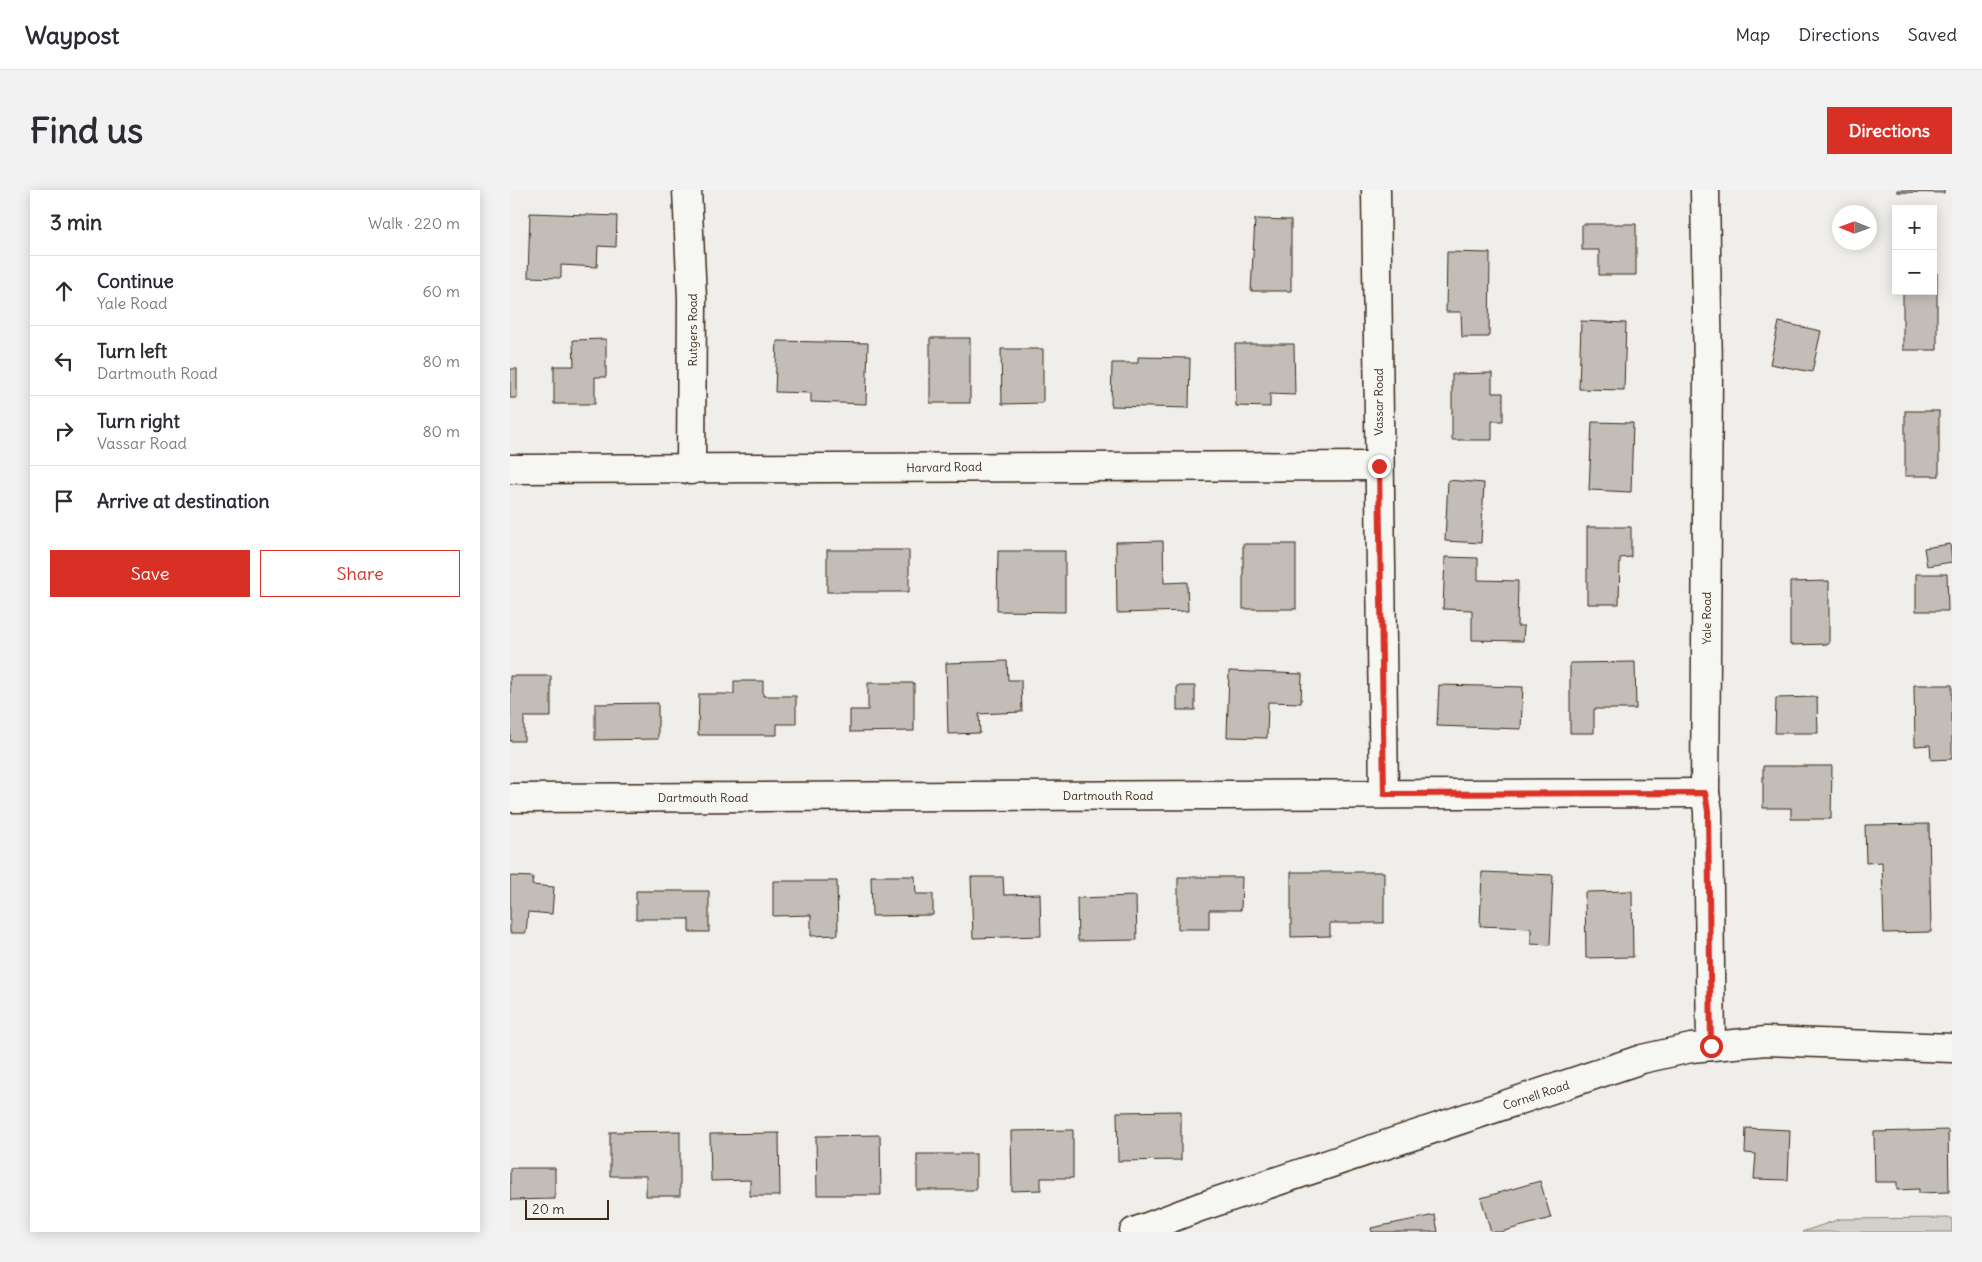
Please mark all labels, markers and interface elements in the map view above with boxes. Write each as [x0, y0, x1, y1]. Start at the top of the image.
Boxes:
text: Waypost [25, 20, 119, 50]
text: Map [1735, 23, 1770, 46]
text: Directions [1798, 23, 1880, 46]
text: Saved [1908, 23, 1957, 46]
button: Directions [1827, 107, 1952, 154]
text: Find us [30, 108, 143, 152]
north arrow [1832, 205, 1877, 250]
map controls [1892, 205, 1937, 295]
button: + [1892, 205, 1937, 250]
text: 3 min [50, 209, 102, 236]
text: Walk · 220 m [368, 213, 460, 233]
button: − [1892, 250, 1937, 295]
text: Continue [97, 269, 174, 293]
icon: ahead [50, 277, 78, 305]
text: 60 m [422, 281, 460, 301]
text: Yale Road [97, 293, 167, 313]
street label: Rutgers Road [685, 293, 700, 367]
text: Turn left [97, 339, 167, 363]
icon: left [50, 347, 78, 375]
text: 80 m [422, 351, 460, 371]
text: Dartmouth Road [97, 363, 218, 383]
street label: Vassar Road [1371, 368, 1386, 436]
text: Turn right [97, 409, 180, 433]
icon: right [50, 417, 78, 445]
text: 80 m [422, 421, 460, 441]
text: Vassar Road [97, 433, 187, 453]
route end [1368, 455, 1391, 478]
street label: Harvard Road [906, 459, 982, 475]
icon: arrive [50, 487, 78, 515]
text: Arrive at destination [97, 489, 270, 513]
button: Save [50, 550, 250, 597]
button: Share [260, 550, 460, 597]
street label: Yale Road [1699, 592, 1714, 644]
street label: Dartmouth Road [1063, 788, 1153, 803]
street label: Dartmouth Road [658, 790, 748, 805]
route start [1700, 1035, 1723, 1058]
street label: Cornell Road [1501, 1077, 1571, 1113]
scale bar [525, 1197, 609, 1220]
text: 20 m [532, 1200, 565, 1218]

